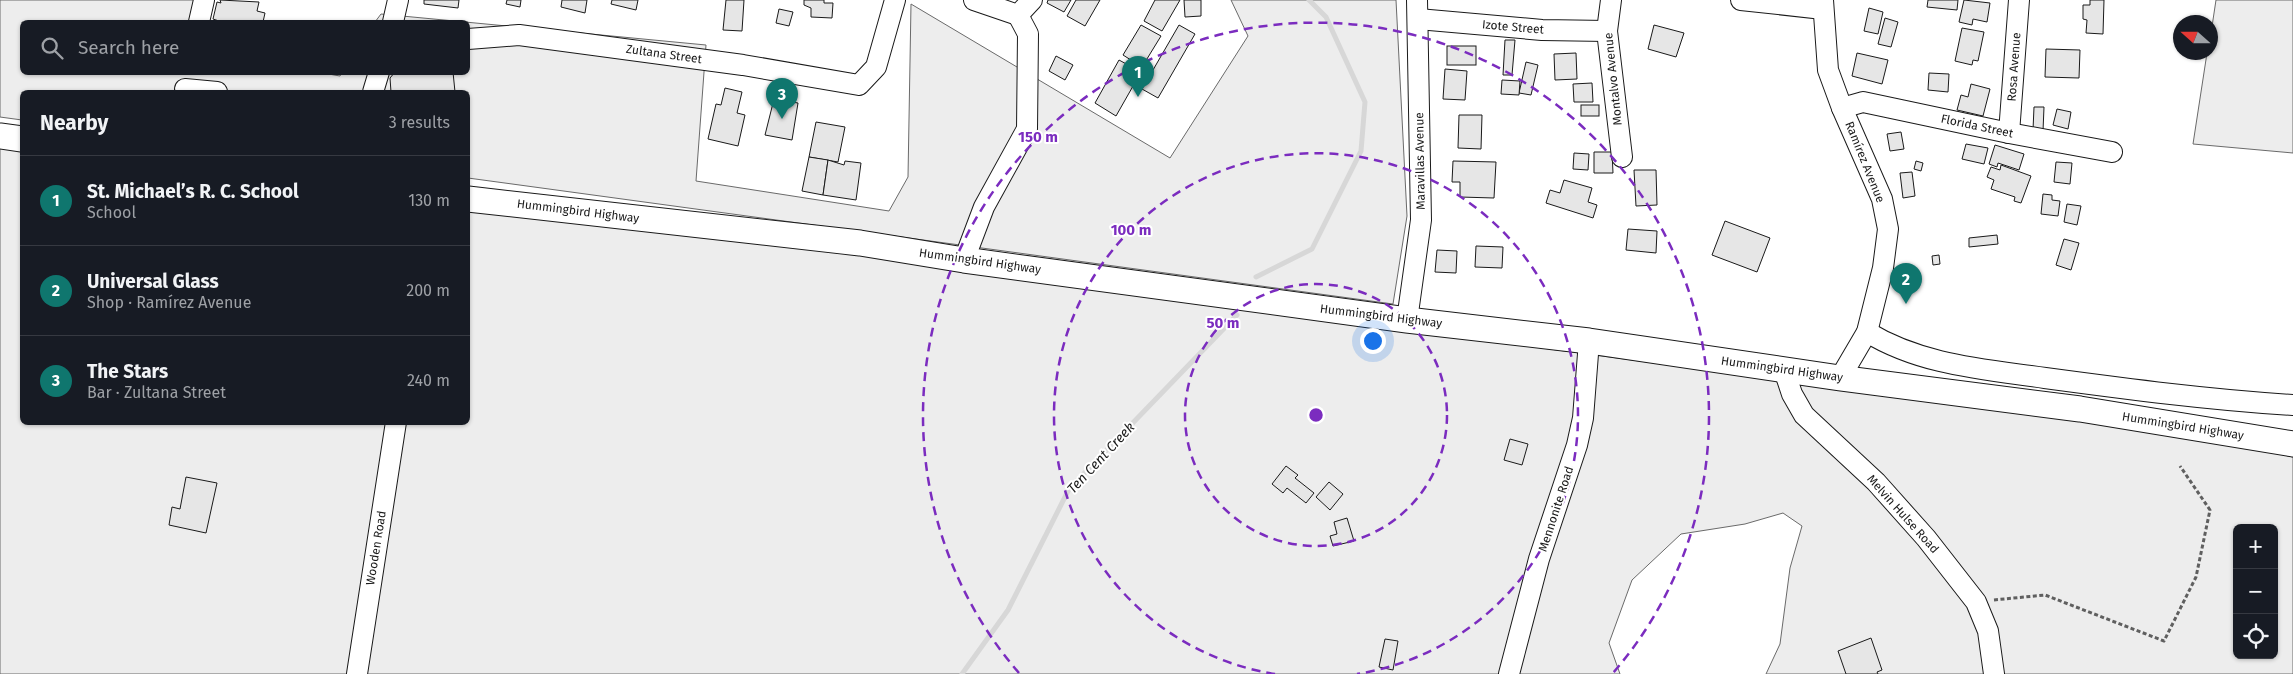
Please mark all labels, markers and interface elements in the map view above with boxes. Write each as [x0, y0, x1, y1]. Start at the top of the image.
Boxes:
north arrow [2173, 15, 2218, 60]
street label: Izote Street [1481, 17, 1545, 37]
search box [20, 20, 470, 75]
street label: Montalvo Avenue [1601, 32, 1625, 126]
street label: Rosa Avenue [2005, 32, 2023, 102]
icon: search [38, 34, 66, 62]
text: Search here [78, 36, 179, 59]
street label: Zultana Street [625, 42, 704, 66]
pin: 1 [1122, 56, 1154, 97]
pin: 3 [766, 78, 798, 119]
text: Nearby [40, 110, 108, 136]
street label: Florida Street [1939, 111, 2015, 141]
street label: Maravillas Avenue [1412, 112, 1428, 210]
text: 3 results [389, 113, 450, 132]
street label: Ramírez Avenue [1842, 119, 1888, 205]
text: 150 m [1018, 128, 1058, 146]
text: St. Michael’s R. C. School [87, 180, 299, 203]
text: 1 [52, 191, 60, 210]
text: 130 m [408, 191, 450, 210]
street label: Hummingbird Highway [516, 197, 640, 225]
text: School [87, 203, 136, 222]
text: 100 m [1111, 221, 1151, 239]
street label: Hummingbird Highway [918, 246, 1042, 277]
pin: 2 [1890, 263, 1922, 304]
text: Universal Glass [87, 270, 219, 293]
text: 2 [52, 281, 60, 300]
text: 200 m [406, 281, 450, 300]
text: Shop · Ramírez Avenue [87, 293, 251, 312]
street label: Hummingbird Highway [1319, 302, 1443, 330]
text: 50 m [1206, 314, 1240, 332]
your location [1360, 328, 1386, 354]
street label: Hummingbird Highway [1720, 354, 1844, 385]
text: The Stars [87, 360, 168, 383]
text: 3 [52, 371, 60, 390]
text: 240 m [407, 371, 450, 390]
text: Bar · Zultana Street [87, 383, 226, 402]
centre of rings [1307, 406, 1325, 424]
street label: Hummingbird Highway [2121, 409, 2245, 443]
water label: Ten Cent Creek [1064, 419, 1139, 497]
street label: Mennonite Road [1536, 465, 1576, 553]
street label: Melvin Hulse Road [1864, 472, 1942, 556]
street label: Wooden Road [363, 510, 389, 586]
map controls [2233, 524, 2278, 659]
button: + [2233, 524, 2278, 569]
button: − [2233, 569, 2278, 614]
button: locate [2233, 614, 2278, 659]

